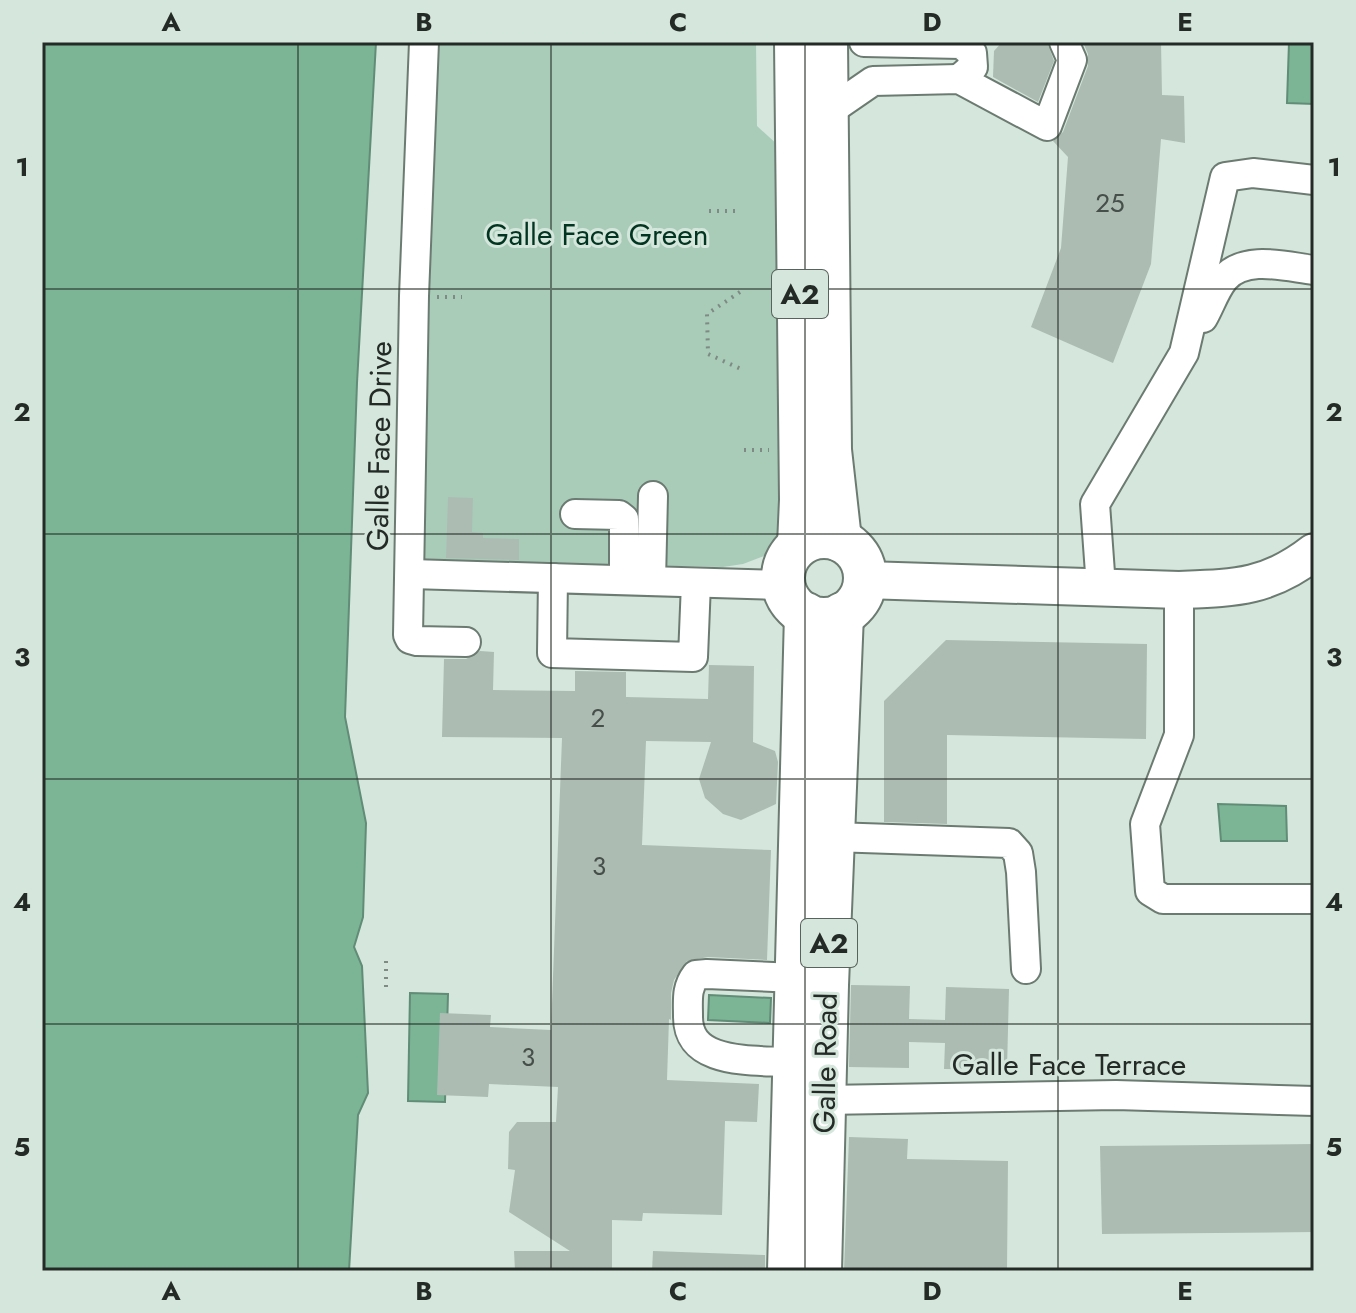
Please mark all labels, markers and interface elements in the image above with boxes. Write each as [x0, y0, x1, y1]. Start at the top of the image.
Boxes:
text: A [160, 3, 181, 41]
text: B [415, 3, 433, 41]
text: C [669, 3, 687, 41]
text: D [922, 3, 942, 41]
text: E [1177, 3, 1193, 41]
text: 1 [15, 148, 29, 186]
text: 1 [1327, 148, 1341, 186]
house number: 25 [1095, 184, 1125, 222]
park label: Galle Face Green [486, 213, 709, 256]
road number: A2 [772, 270, 828, 318]
street label: Galle Face Drive [356, 341, 402, 551]
text: 2 [13, 393, 31, 431]
text: 2 [1325, 393, 1343, 431]
text: 3 [14, 638, 30, 676]
text: 3 [1326, 638, 1342, 676]
house number: 2 [591, 699, 605, 737]
house number: 3 [592, 847, 606, 885]
text: 4 [13, 883, 31, 921]
text: 4 [1325, 883, 1343, 921]
road number: A2 [801, 919, 857, 967]
street label: Galle Road [802, 992, 848, 1134]
house number: 3 [521, 1038, 535, 1076]
street label: Galle Face Terrace [952, 1043, 1186, 1086]
text: 5 [14, 1128, 30, 1166]
text: 5 [1326, 1128, 1342, 1166]
text: A [160, 1272, 181, 1310]
text: B [415, 1272, 433, 1310]
text: C [669, 1272, 687, 1310]
text: D [922, 1272, 942, 1310]
text: E [1177, 1272, 1193, 1310]

